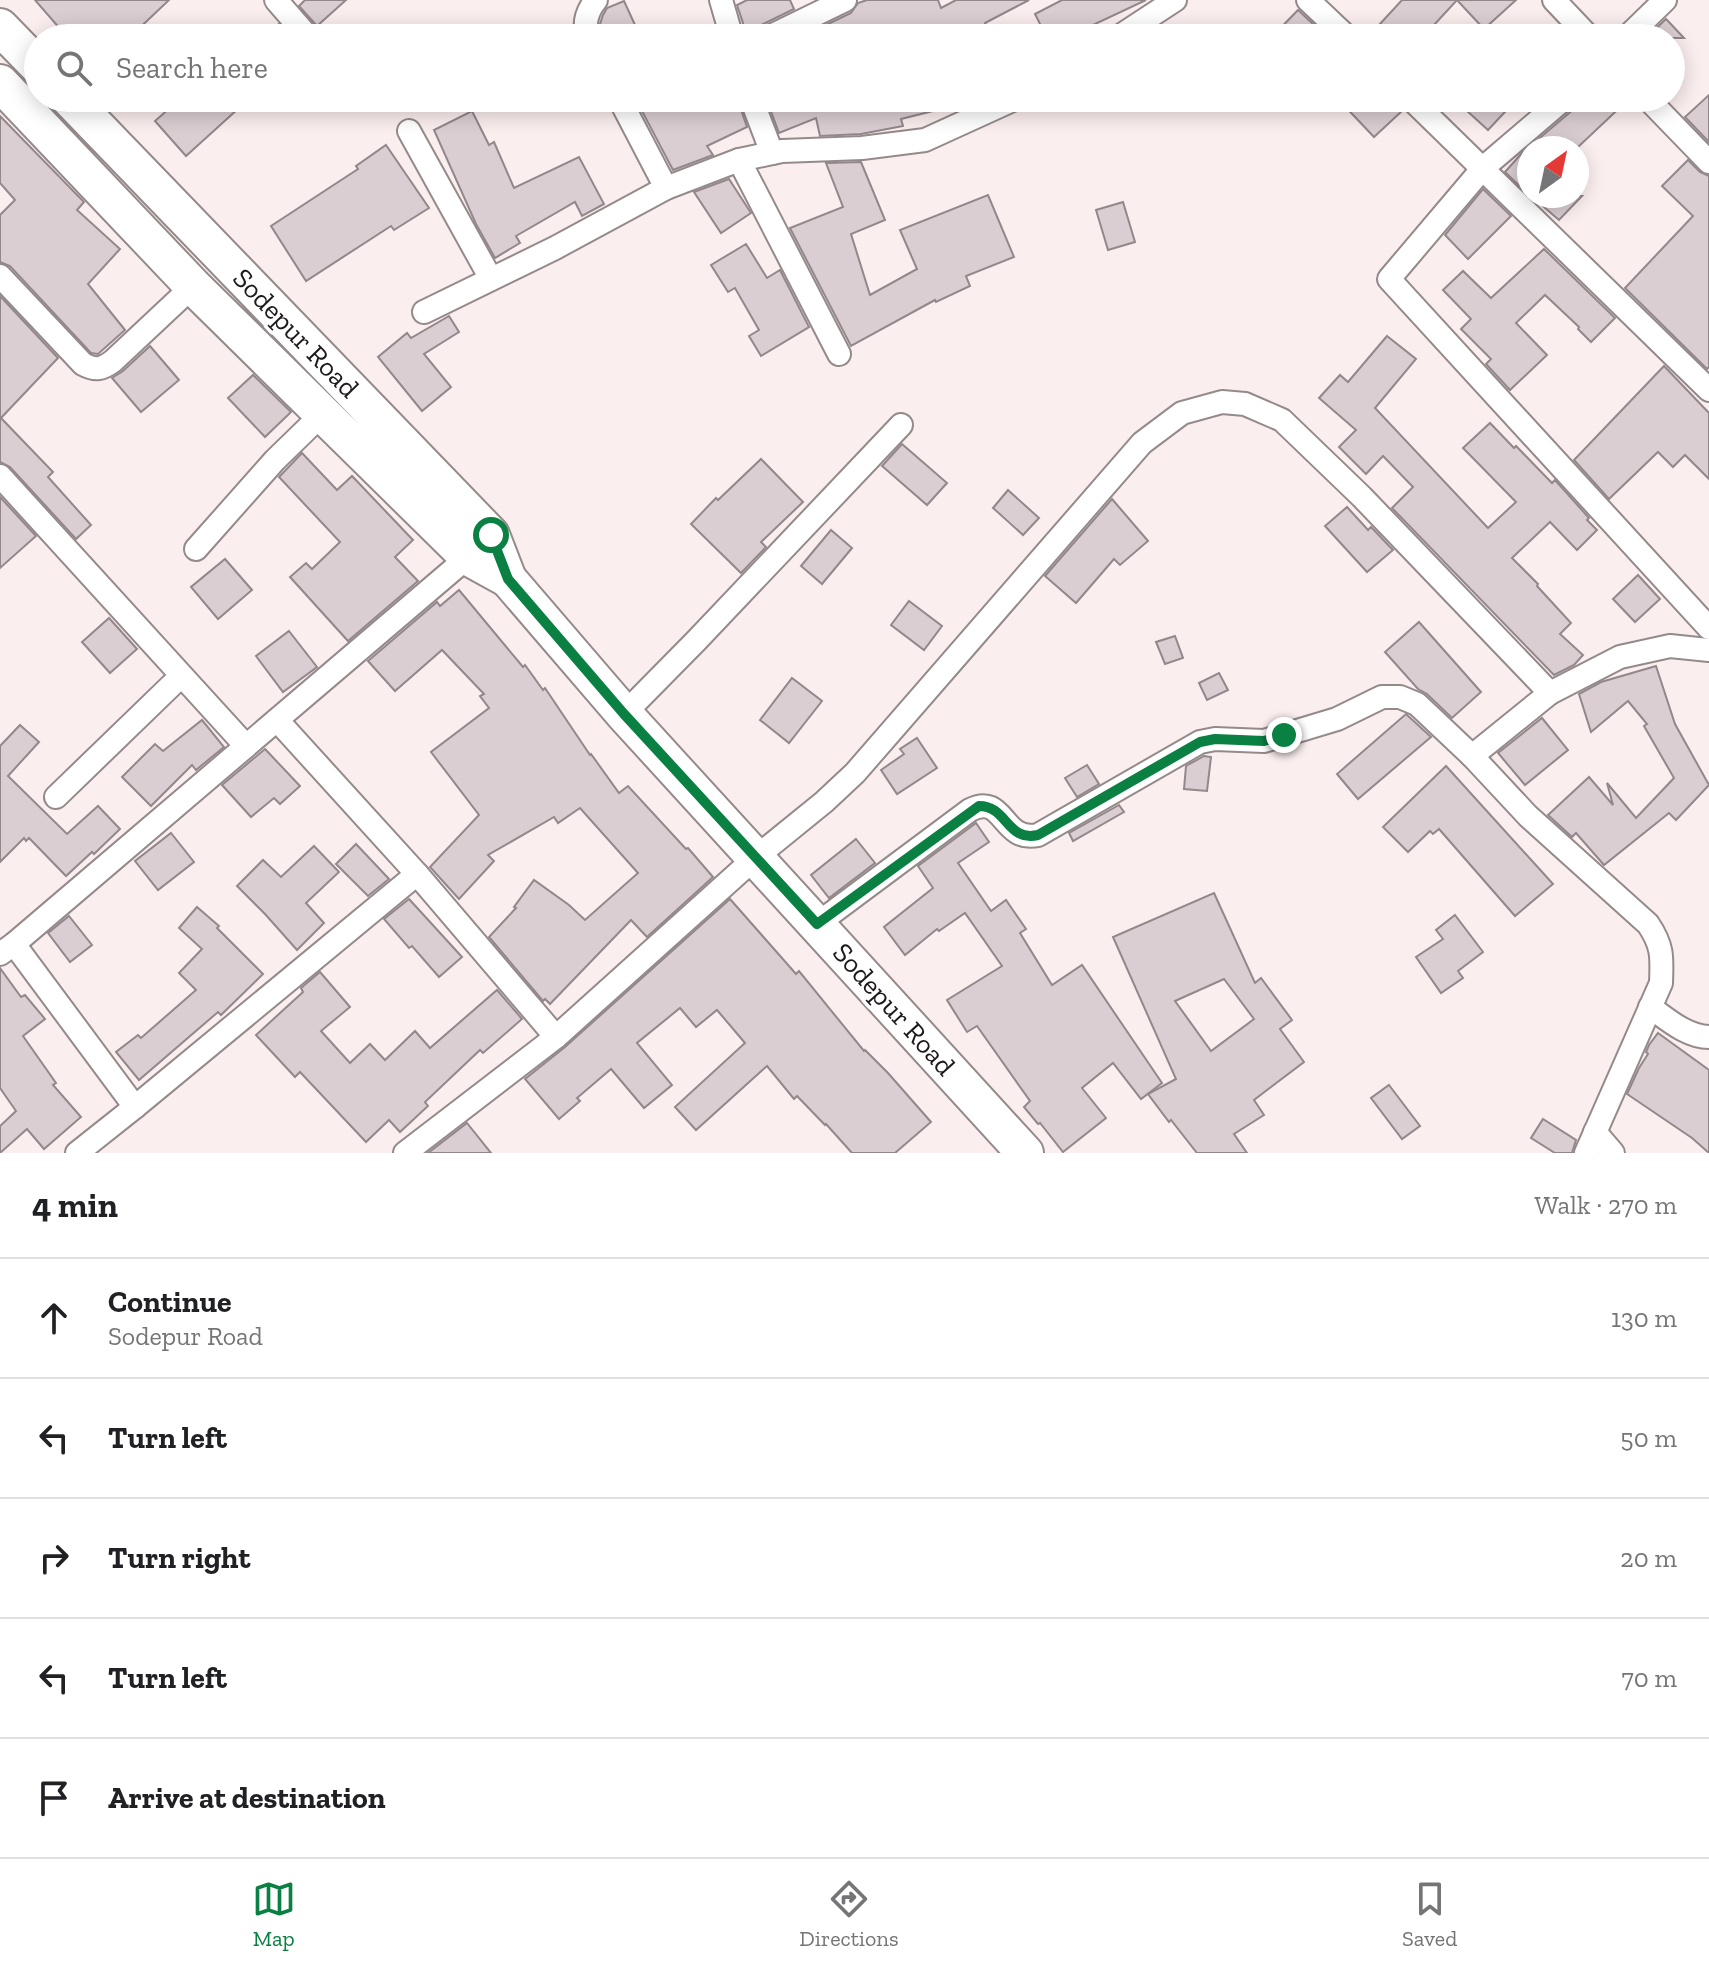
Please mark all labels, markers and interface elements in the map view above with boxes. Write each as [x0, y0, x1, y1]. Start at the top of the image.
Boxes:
search box [24, 24, 1685, 112]
icon: search [52, 46, 96, 90]
text: Search here [116, 50, 268, 86]
north arrow [1517, 136, 1589, 208]
street label: Sodepur Road [226, 262, 366, 404]
route start [473, 517, 509, 553]
route end [1266, 717, 1302, 753]
street label: Sodepur Road [826, 936, 962, 1082]
text: 4 min [32, 1185, 118, 1226]
text: Walk · 270 m [1534, 1189, 1677, 1221]
text: Continue [108, 1284, 232, 1320]
icon: ahead [32, 1296, 76, 1340]
text: 130 m [1611, 1302, 1677, 1334]
text: Sodepur Road [108, 1320, 263, 1352]
icon: left [32, 1416, 76, 1460]
text: Turn left [108, 1420, 227, 1456]
text: 50 m [1620, 1422, 1677, 1454]
icon: right [32, 1536, 76, 1580]
text: Turn right [108, 1540, 250, 1576]
text: 20 m [1620, 1542, 1677, 1574]
icon: left [32, 1656, 76, 1700]
text: Turn left [108, 1660, 227, 1696]
text: 70 m [1621, 1662, 1677, 1694]
icon: arrive [32, 1776, 76, 1820]
text: Arrive at destination [108, 1780, 385, 1816]
tab: Map [252, 1877, 296, 1952]
tab: Directions [799, 1877, 899, 1952]
tab: Saved [1402, 1877, 1457, 1952]

